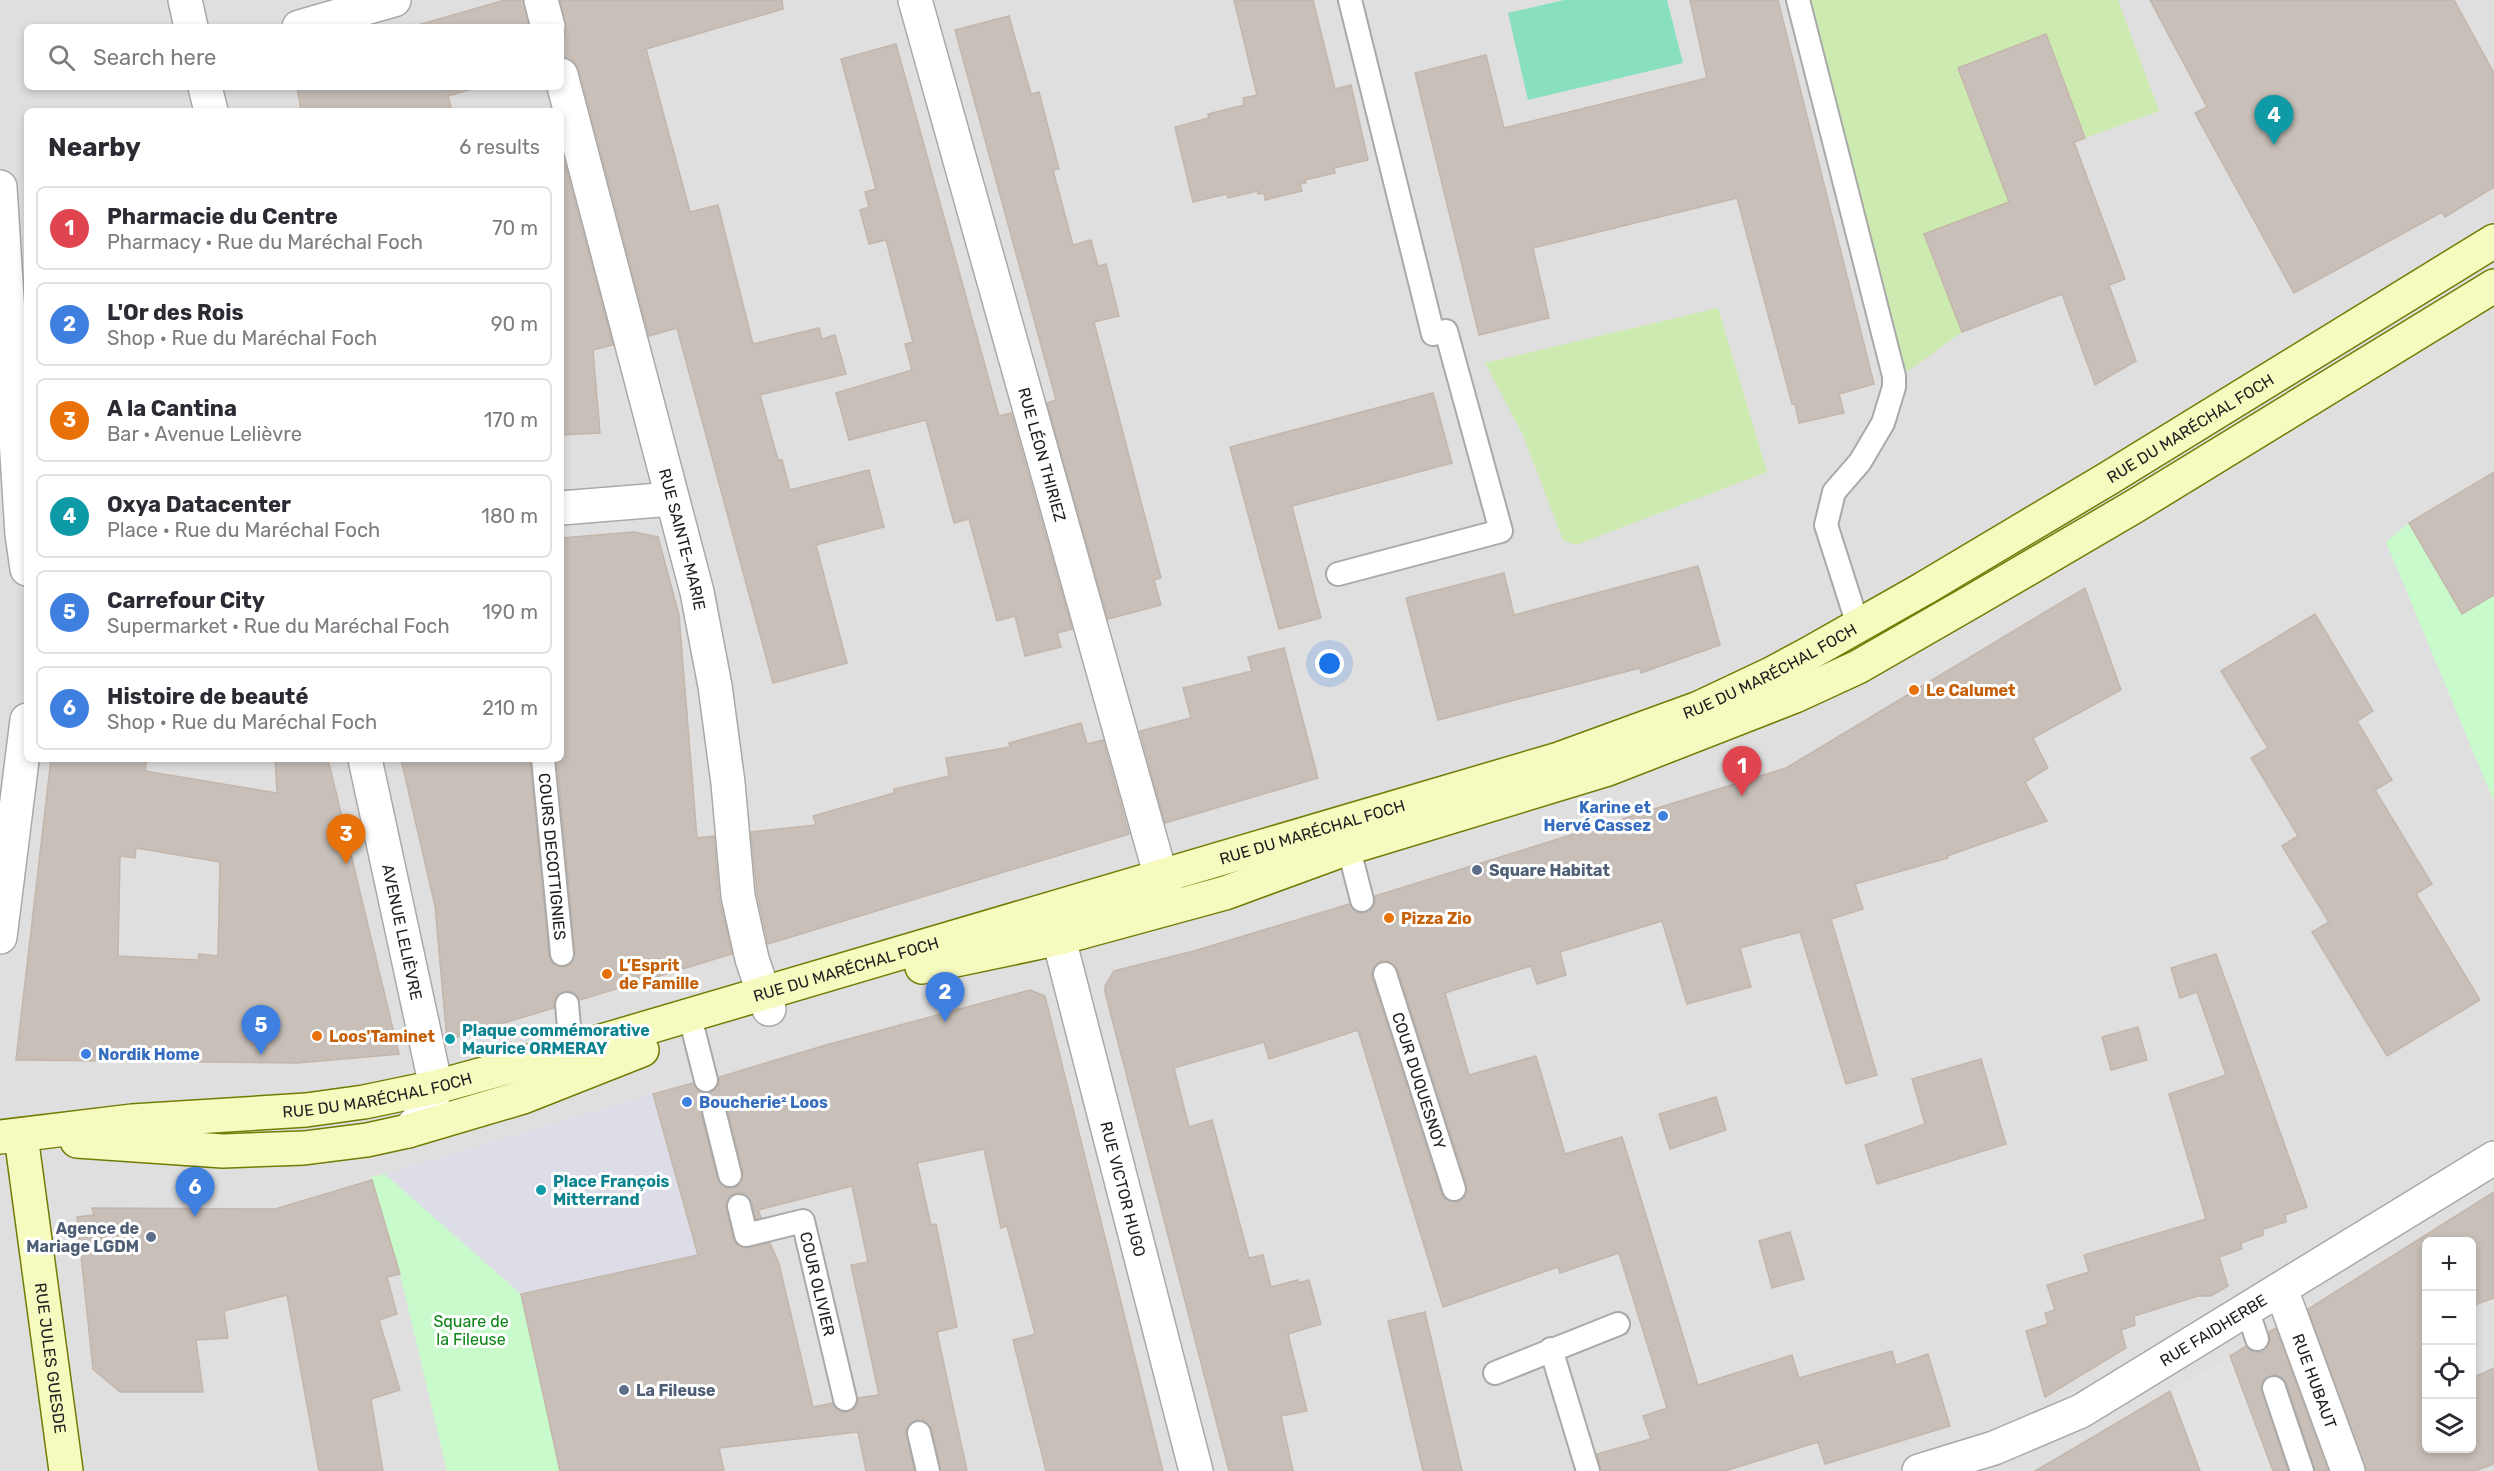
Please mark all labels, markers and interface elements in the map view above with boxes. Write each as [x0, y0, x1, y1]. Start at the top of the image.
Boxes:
search box [24, 24, 564, 90]
icon: search [45, 41, 78, 74]
text: Search here [93, 44, 216, 71]
pin: 4 [2254, 96, 2294, 145]
text: Nearby [48, 132, 141, 163]
text: 6 results [459, 135, 540, 159]
text: Pharmacie du Centre [107, 203, 338, 230]
text: 1 [65, 216, 74, 240]
text: 70 m [492, 216, 538, 240]
text: Pharmacy · Rue du Maréchal Foch [107, 230, 423, 254]
text: L'Or des Rois [107, 299, 244, 326]
text: 2 [63, 312, 76, 336]
text: 90 m [491, 312, 538, 336]
text: Shop · Rue du Maréchal Foch [107, 326, 377, 350]
street label: RUE DU MARÉCHAL FOCH [2103, 369, 2277, 487]
street label: RUE LÉON THIRIEZ [1015, 385, 1070, 524]
text: A la Cantina [107, 395, 237, 422]
text: 3 [63, 408, 76, 432]
text: 170 m [484, 408, 538, 432]
text: Bar · Avenue Lelièvre [107, 422, 302, 446]
street label: RUE SAINTE-MARIE [655, 466, 710, 612]
text: Oxya Datacenter [107, 491, 291, 518]
text: 4 [63, 504, 76, 528]
text: 180 m [481, 504, 538, 528]
text: Place · Rue du Maréchal Foch [107, 518, 380, 542]
text: Carrefour City [107, 587, 265, 614]
text: 5 [63, 600, 76, 624]
text: 190 m [482, 600, 538, 624]
text: Supermarket · Rue du Maréchal Foch [107, 614, 450, 638]
street label: RUE DU MARÉCHAL FOCH [1680, 619, 1860, 723]
your location [1315, 649, 1344, 678]
place label: Le Calumet [1926, 681, 2016, 700]
text: Histoire de beauté [107, 683, 308, 710]
marker: Le Calumet [1907, 683, 1921, 697]
text: 6 [63, 696, 76, 720]
text: 210 m [482, 696, 538, 720]
text: Shop · Rue du Maréchal Foch [107, 710, 377, 734]
pin: 1 [1722, 746, 1762, 796]
street label: COURS DECOTTIGNIES [535, 772, 570, 941]
street label: RUE DU MARÉCHAL FOCH [1217, 795, 1407, 868]
place label: Karine et Hervé Cassez [1544, 798, 1652, 835]
marker: Karine et Hervé Cassez [1656, 809, 1670, 823]
pin: 3 [326, 814, 366, 864]
place label: Square Habitat [1489, 861, 1610, 880]
street label: AVENUE LELIÈVRE [379, 862, 426, 1002]
marker: Square Habitat [1470, 863, 1484, 877]
place label: Pizza Zio [1401, 909, 1472, 928]
marker: Pizza Zio [1382, 911, 1396, 925]
street label: RUE DU MARÉCHAL FOCH [751, 933, 941, 1005]
place label: L’Esprit de Famille [619, 956, 699, 993]
marker: L’Esprit de Famille [600, 967, 614, 981]
pin: 2 [926, 972, 964, 1022]
pin: 5 [242, 1006, 280, 1055]
street label: COUR DUQUESNOY [1388, 1010, 1450, 1152]
place label: Plaque commémorative Maurice ORMERAY [462, 1021, 650, 1058]
place label: Loos'Taminet [329, 1027, 436, 1046]
marker: Loos'Taminet [310, 1029, 324, 1043]
marker: Plaque commémorative Maurice ORMERAY [443, 1032, 457, 1046]
place label: Nordik Home [98, 1045, 200, 1064]
marker: Nordik Home [79, 1047, 93, 1061]
street label: RUE DU MARÉCHAL FOCH [282, 1068, 474, 1121]
place label: Boucherie² Loos [699, 1093, 828, 1112]
marker: Boucherie² Loos [680, 1095, 694, 1109]
street label: RUE VICTOR HUGO [1097, 1119, 1150, 1259]
pin: 6 [176, 1168, 214, 1217]
place label: Place François Mitterrand [553, 1172, 670, 1209]
marker: Place François Mitterrand [534, 1183, 548, 1197]
place label: Agence de Mariage LGDM [26, 1219, 139, 1256]
marker: Agence de Mariage LGDM [144, 1230, 158, 1244]
street label: COUR OLIVIER [796, 1230, 839, 1338]
map controls [2422, 1237, 2476, 1453]
button: + [2422, 1237, 2476, 1291]
street label: RUE JULES GUESDE [31, 1282, 70, 1435]
street label: RUE FAIDHERBE [2156, 1290, 2270, 1370]
button: − [2422, 1291, 2476, 1345]
park label: Square de la Fileuse [433, 1312, 509, 1349]
street label: RUE HUBAUT [2289, 1331, 2341, 1431]
button: locate [2422, 1345, 2476, 1399]
place label: La Fileuse [636, 1381, 716, 1400]
marker: La Fileuse [617, 1383, 631, 1397]
button: layers [2422, 1399, 2476, 1453]

